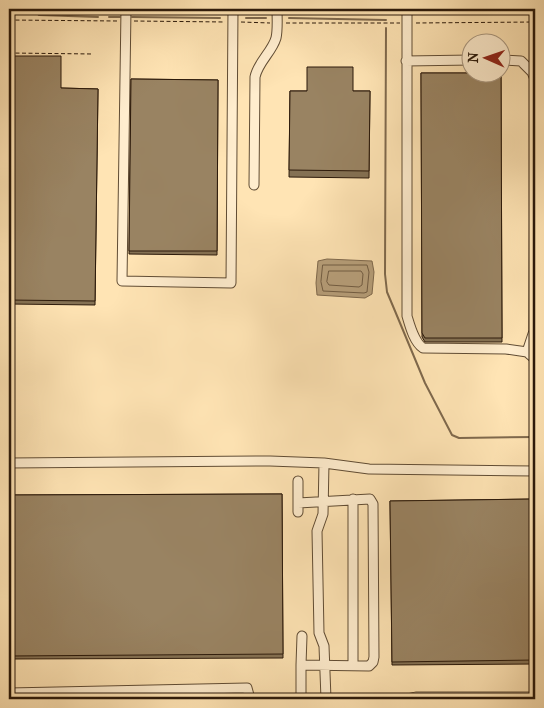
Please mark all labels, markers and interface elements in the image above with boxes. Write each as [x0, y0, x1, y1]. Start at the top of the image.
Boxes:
north arrow [462, 32, 512, 82]
text: N [465, 52, 482, 63]

